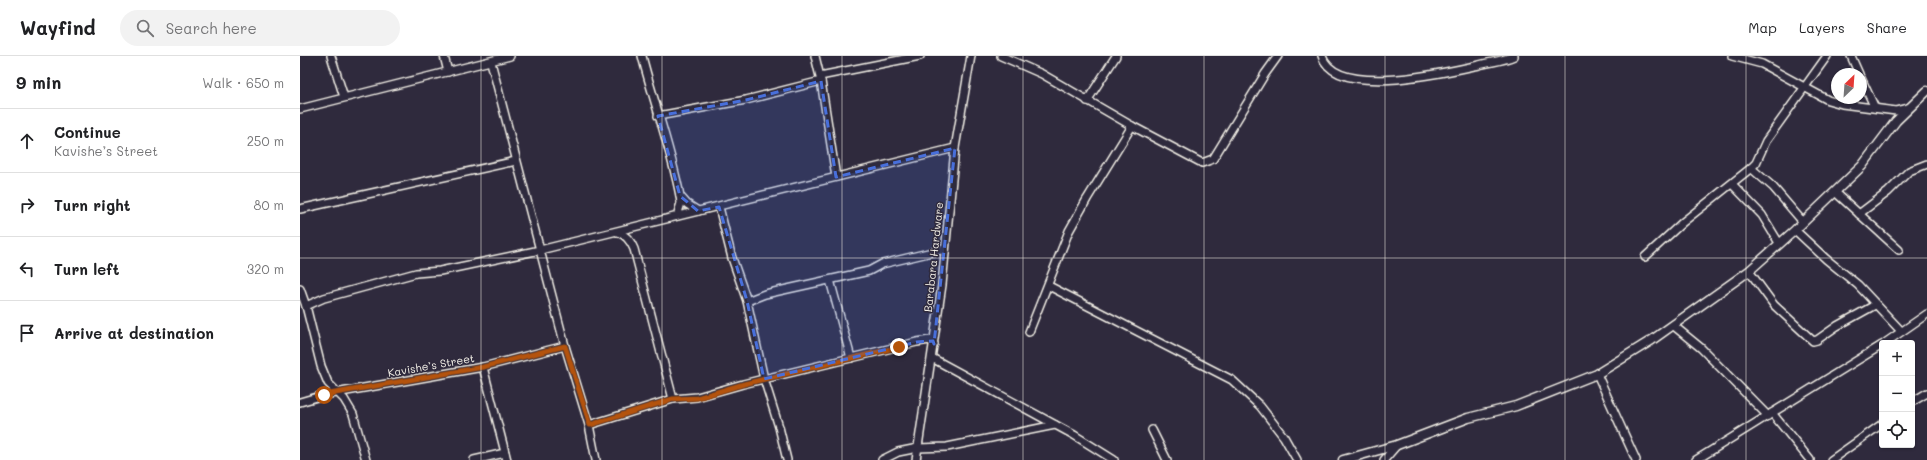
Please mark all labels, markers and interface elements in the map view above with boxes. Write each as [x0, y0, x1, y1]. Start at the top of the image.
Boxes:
search box [120, 10, 400, 46]
text: Wayfind [20, 15, 96, 40]
icon: search [134, 17, 156, 39]
text: Search here [166, 18, 257, 38]
text: Map [1748, 18, 1777, 37]
text: Layers [1799, 18, 1845, 37]
text: Share [1867, 18, 1907, 37]
north arrow [1831, 68, 1867, 104]
text: 9 min [16, 71, 61, 93]
text: Walk · 650 m [202, 74, 284, 91]
text: Continue [54, 122, 121, 142]
icon: ahead [16, 130, 38, 152]
text: 250 m [247, 132, 284, 149]
text: Kavishe’s Street [54, 142, 158, 159]
icon: right [16, 194, 38, 216]
text: Turn right [54, 195, 131, 215]
text: 80 m [254, 196, 284, 213]
street label: Barabara Hardware [920, 201, 946, 313]
icon: left [16, 258, 38, 280]
text: Turn left [54, 259, 119, 279]
text: 320 m [247, 260, 284, 277]
icon: arrive [16, 322, 38, 344]
text: Arrive at destination [54, 323, 214, 343]
route end [890, 338, 908, 356]
map controls [1879, 340, 1915, 448]
button: + [1879, 340, 1915, 376]
street label: Kavishe’s Street [386, 350, 476, 380]
button: − [1879, 376, 1915, 412]
route start [315, 386, 333, 404]
button: locate [1879, 412, 1915, 448]

